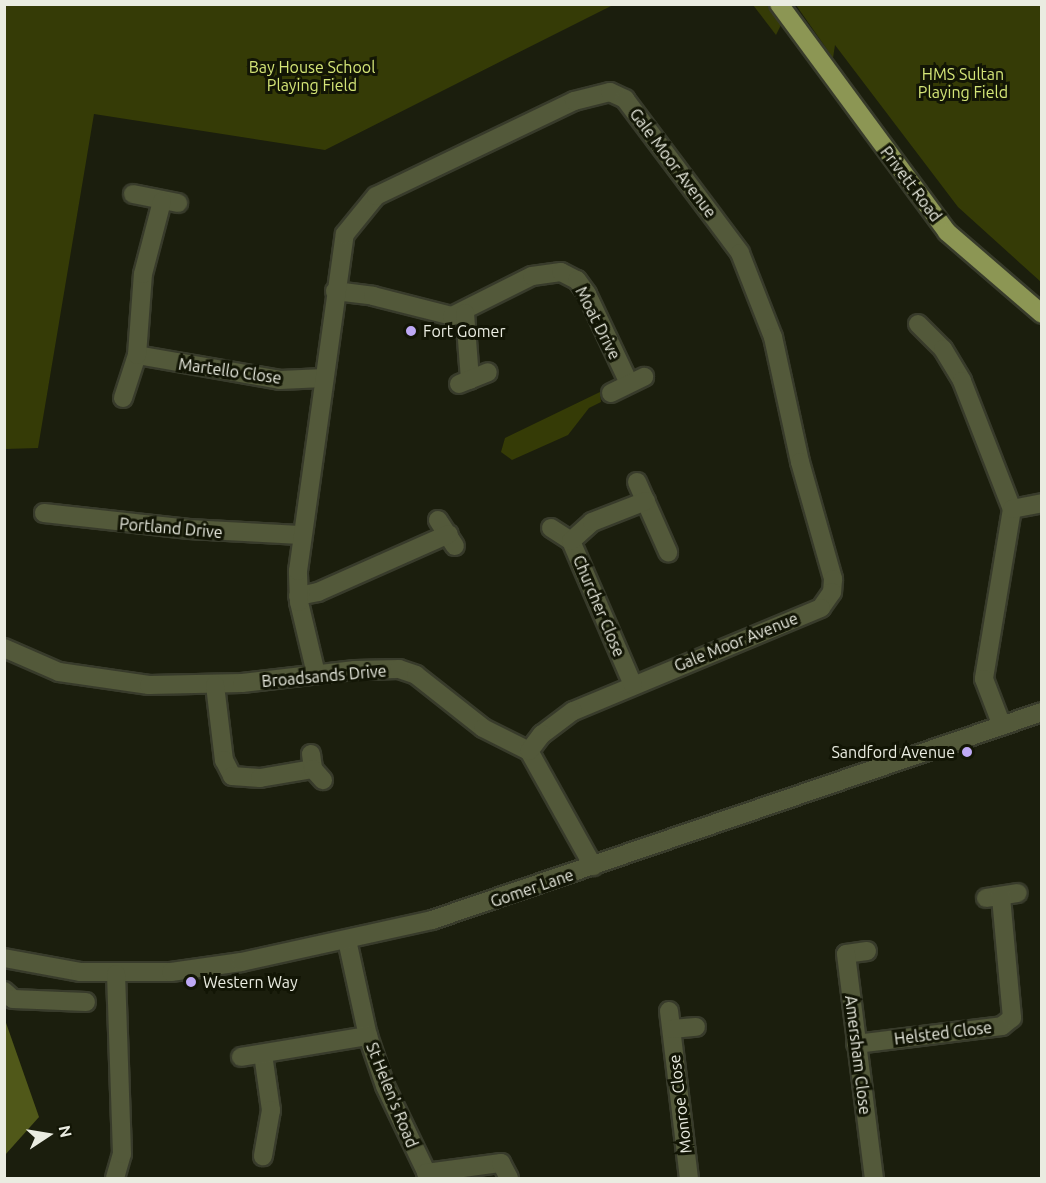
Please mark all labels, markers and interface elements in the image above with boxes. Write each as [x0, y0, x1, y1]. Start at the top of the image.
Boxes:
park label: Bay House School Playing Field [249, 57, 375, 95]
park label: HMS Sultan Playing Field [918, 64, 1008, 102]
street label: Gale Moor Avenue [626, 105, 720, 221]
street label: Privett Road [876, 143, 946, 225]
street label: Moat Drive [571, 283, 625, 363]
place label: Fort Gomer [423, 321, 505, 341]
marker: Fort Gomer [404, 324, 418, 338]
street label: Martello Close [177, 354, 283, 388]
street label: Portland Drive [119, 514, 223, 542]
street label: Churcher Close [569, 552, 629, 660]
street label: Gale Moor Avenue [671, 608, 801, 676]
street label: Broadsands Drive [261, 661, 387, 691]
place label: Sandford Avenue [831, 742, 955, 762]
marker: Sandford Avenue [960, 745, 974, 759]
street label: Gomer Lane [488, 865, 576, 911]
place label: Western Way [203, 972, 298, 992]
marker: Western Way [184, 975, 198, 989]
street label: Amersham Close [841, 994, 875, 1116]
street label: Helsted Close [893, 1017, 993, 1049]
street label: St Helen's Road [362, 1040, 422, 1150]
street label: Monroe Close [664, 1053, 696, 1155]
north arrow [18, 1105, 78, 1165]
text: N [56, 1124, 76, 1139]

